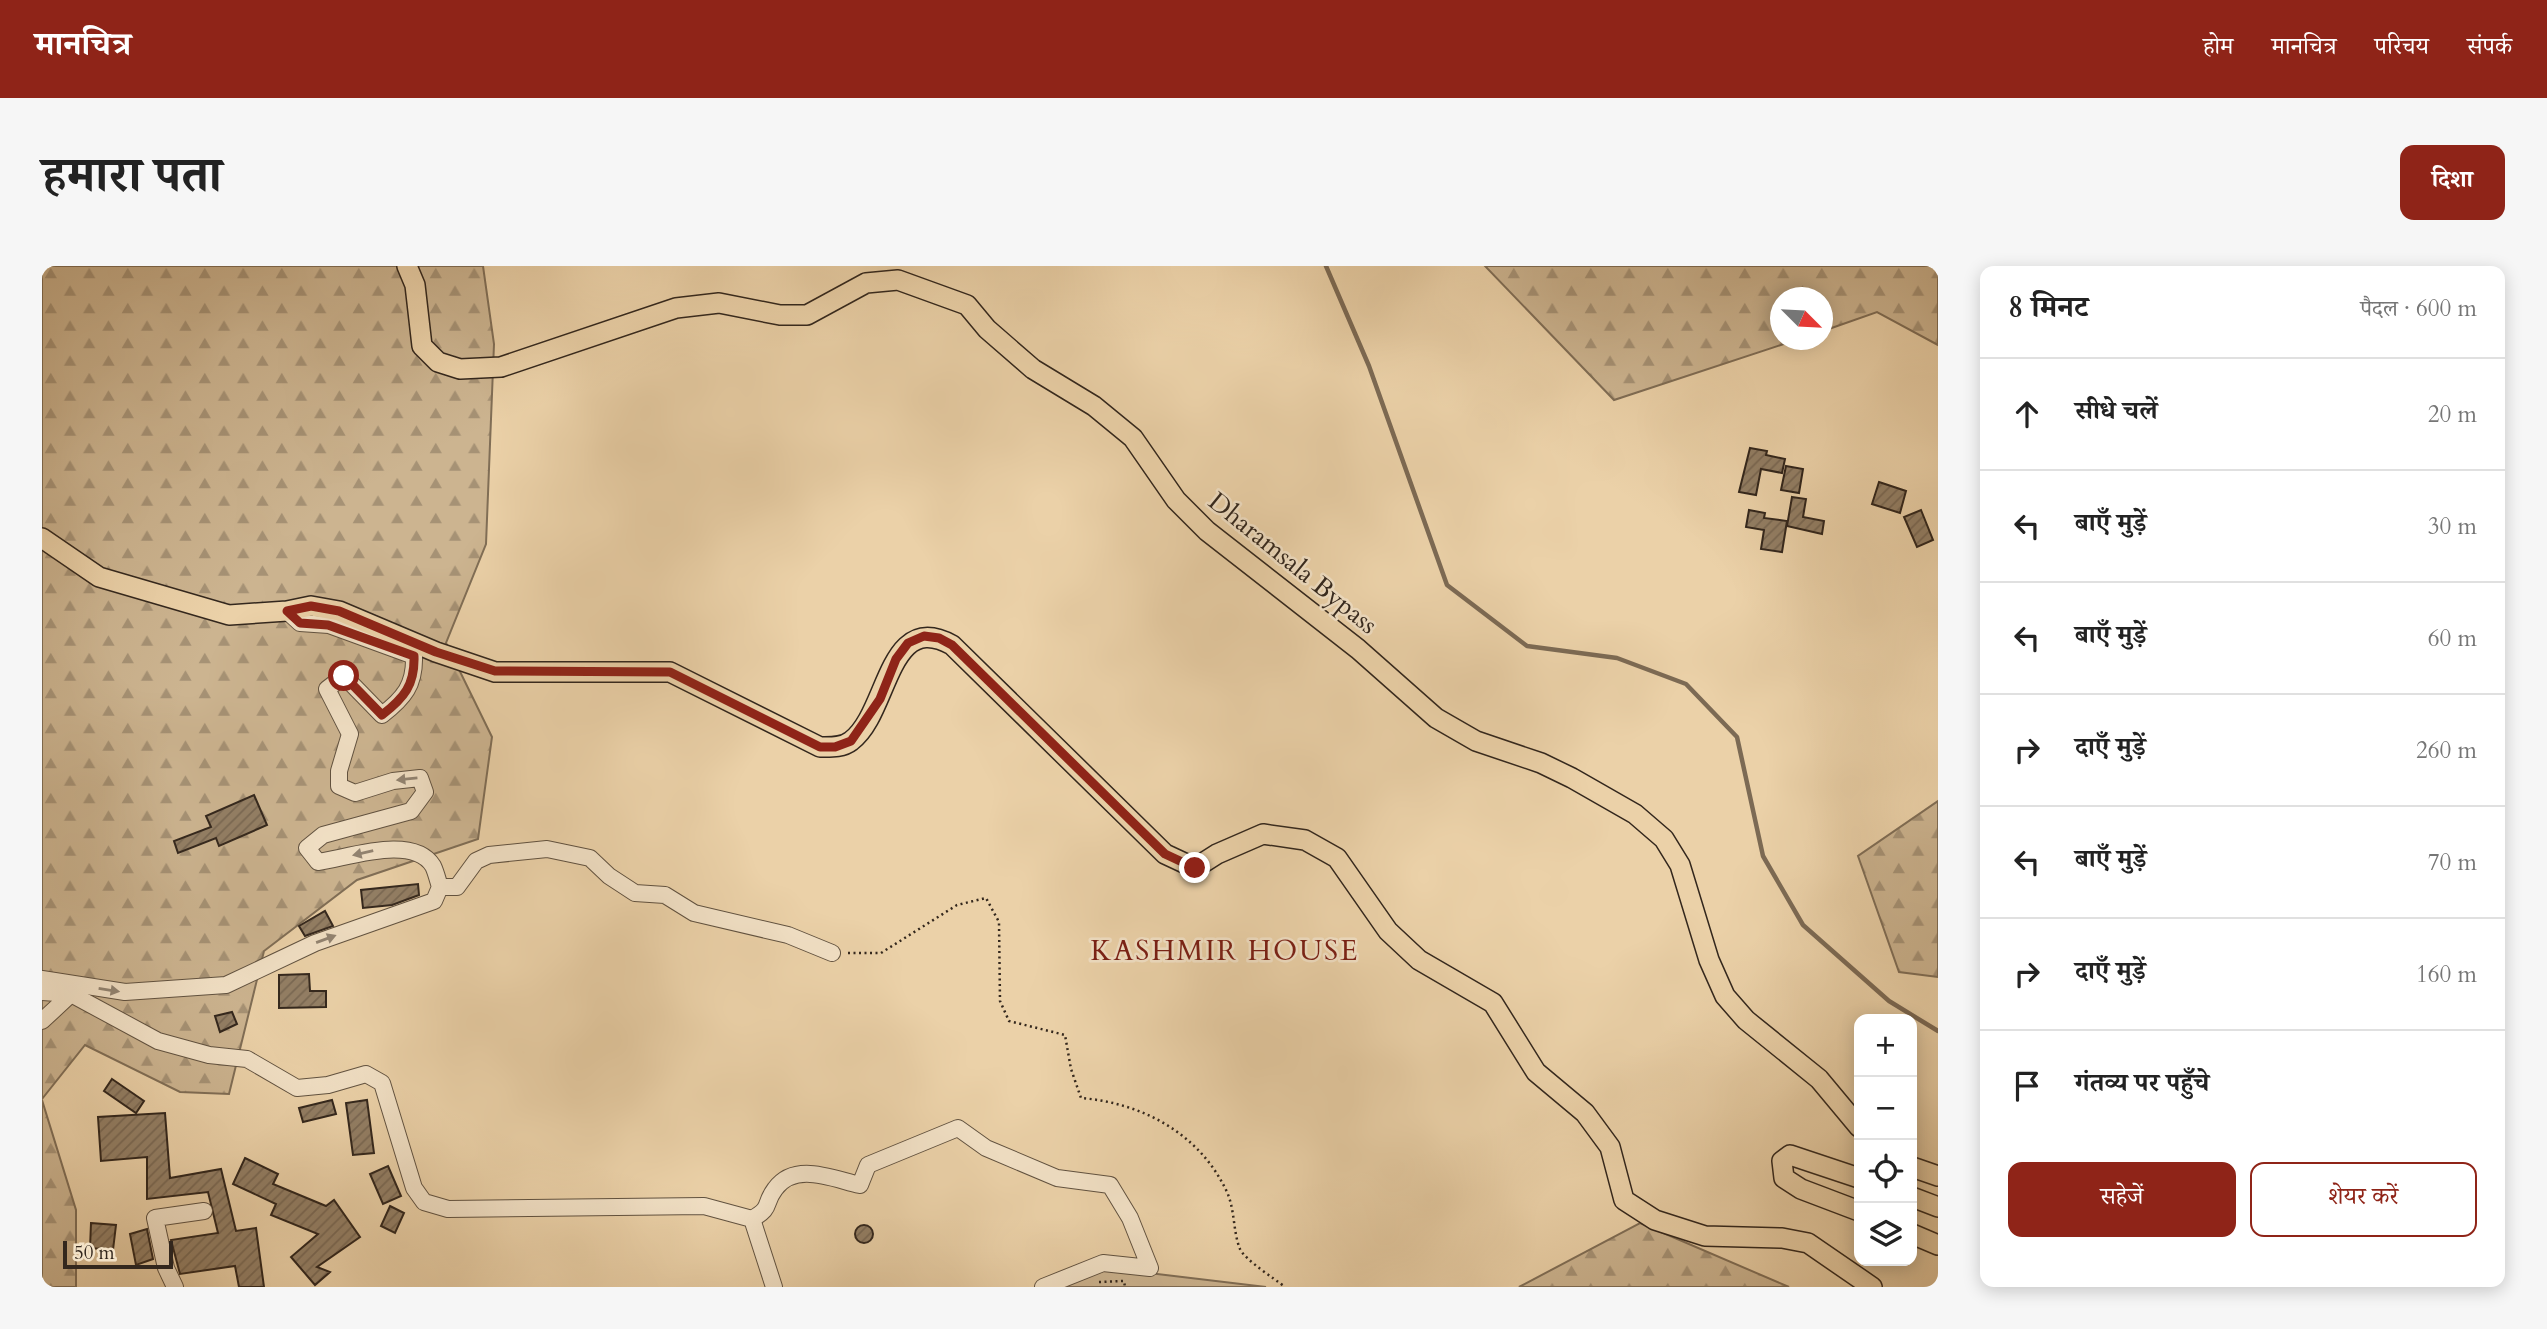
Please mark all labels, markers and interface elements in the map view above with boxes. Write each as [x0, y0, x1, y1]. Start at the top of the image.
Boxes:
text: मानचित्र [35, 22, 131, 67]
text: होम [2203, 30, 2233, 63]
text: मानचित्र [2271, 30, 2337, 63]
text: परिचय [2375, 30, 2429, 63]
text: संपर्क [2467, 30, 2512, 63]
text: हमारा पता [42, 142, 222, 209]
button: दिशा [2400, 145, 2505, 220]
north arrow [1770, 287, 1833, 350]
text: 8 मिनट [2008, 287, 2088, 328]
text: पैदल · 600 m [2360, 293, 2477, 324]
text: सीधे चलें [2075, 393, 2157, 428]
icon: ahead [2008, 395, 2046, 433]
text: 20 m [2428, 399, 2477, 430]
street label: Dharamsala Bypass [1201, 484, 1385, 642]
text: बाएँ मुड़ें [2075, 505, 2146, 540]
icon: left [2008, 507, 2046, 545]
text: 30 m [2428, 511, 2477, 542]
text: बाएँ मुड़ें [2075, 617, 2146, 652]
icon: left [2008, 619, 2046, 657]
text: 60 m [2428, 623, 2477, 654]
route start [328, 660, 359, 691]
text: दाएँ मुड़ें [2075, 729, 2146, 764]
icon: right [2008, 731, 2046, 769]
text: 260 m [2416, 735, 2477, 766]
one-way arrow [396, 774, 418, 785]
text: बाएँ मुड़ें [2075, 841, 2146, 876]
icon: left [2008, 843, 2046, 881]
text: 70 m [2428, 847, 2477, 878]
one-way arrow [352, 848, 374, 859]
route end [1179, 852, 1210, 883]
district label: KASHMIR HOUSE [1091, 932, 1359, 970]
one-way arrow [316, 933, 337, 944]
text: दाएँ मुड़ें [2075, 953, 2146, 988]
icon: right [2008, 955, 2046, 993]
text: 160 m [2416, 959, 2477, 990]
one-way arrow [98, 985, 120, 996]
map controls [1854, 1014, 1917, 1266]
button: + [1854, 1014, 1917, 1077]
text: गंतव्य पर पहुँचे [2075, 1065, 2209, 1100]
icon: arrive [2008, 1067, 2046, 1105]
button: − [1854, 1077, 1917, 1140]
button: locate [1854, 1140, 1917, 1203]
button: सहेजें [2008, 1162, 2236, 1237]
button: शेयर करें [2250, 1162, 2477, 1237]
button: layers [1854, 1203, 1917, 1266]
scale bar [63, 1238, 173, 1270]
text: 50 m [74, 1240, 115, 1266]

